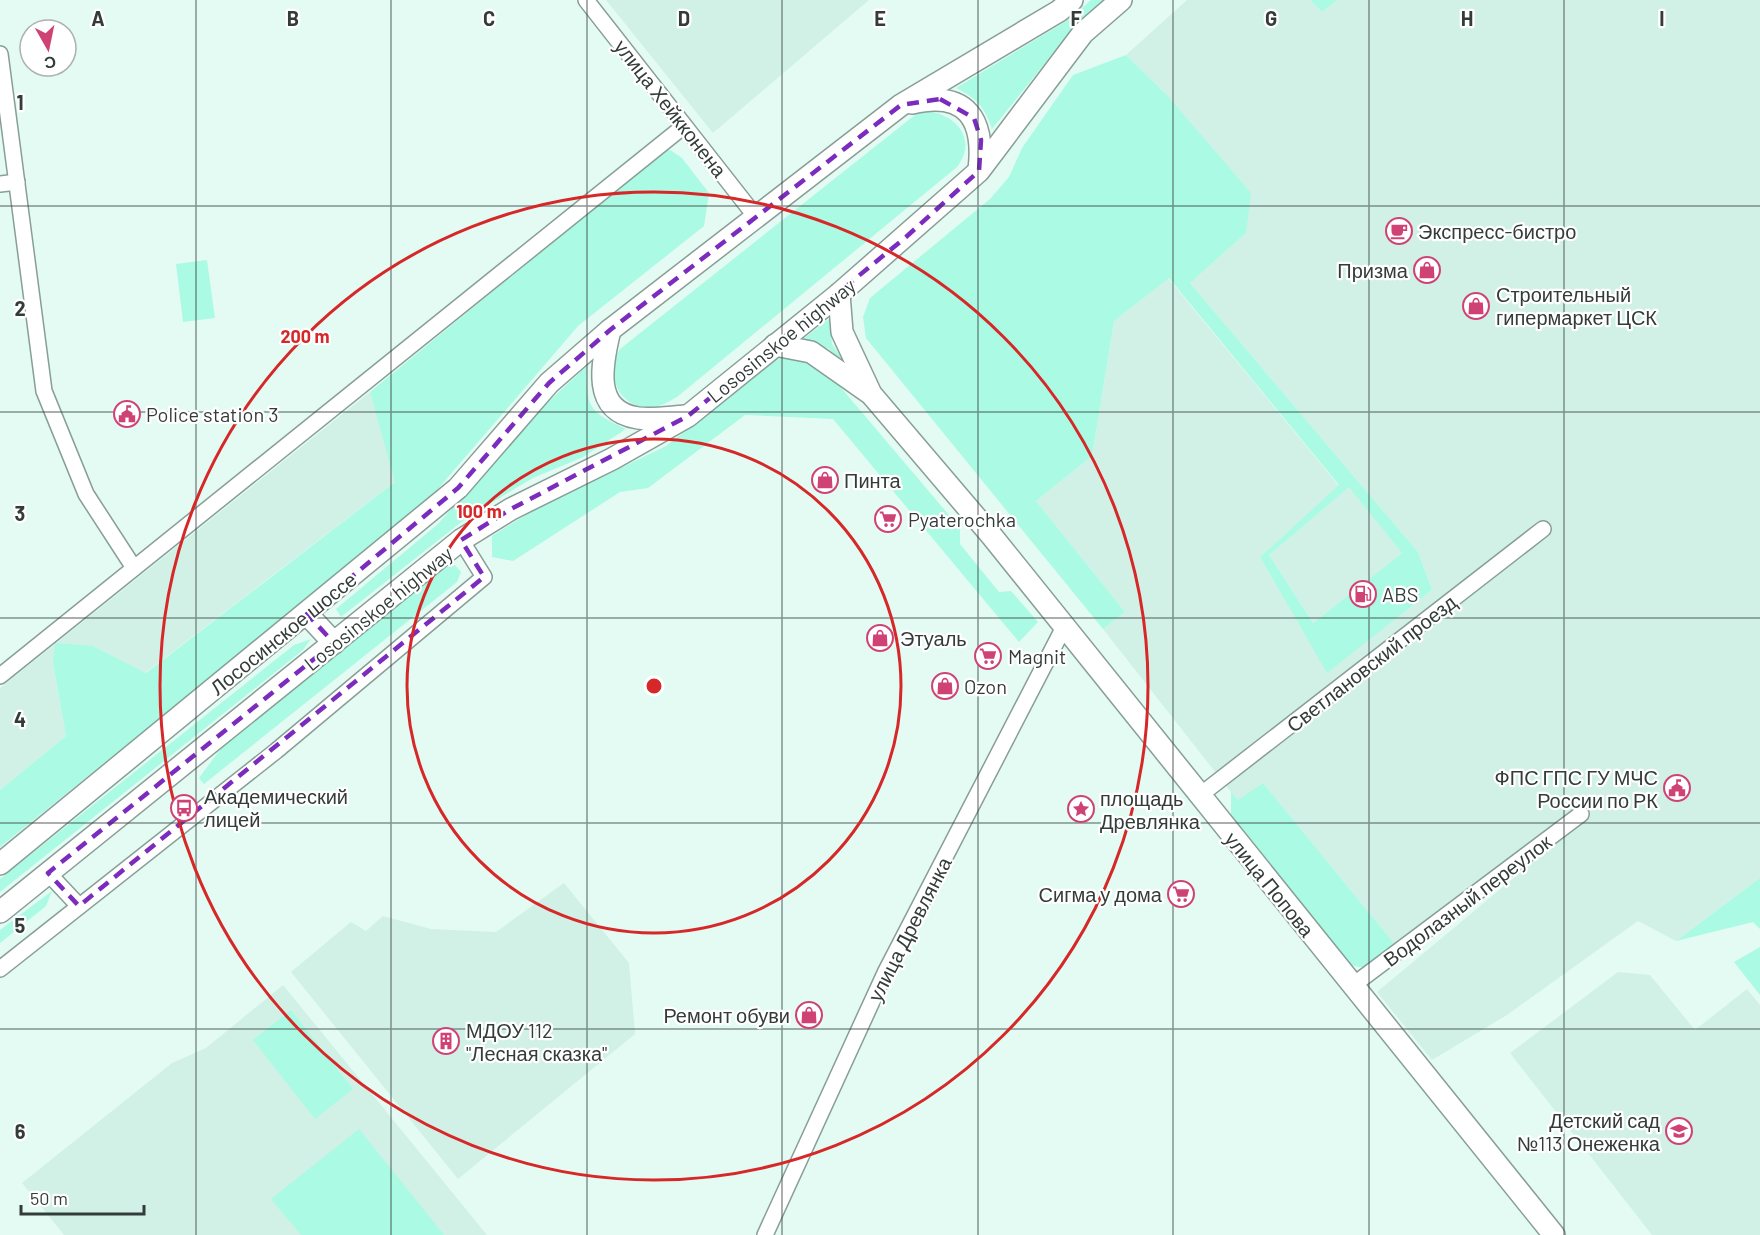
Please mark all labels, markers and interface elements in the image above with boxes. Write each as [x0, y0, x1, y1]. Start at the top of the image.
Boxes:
text: A [91, 6, 105, 30]
text: B [287, 6, 299, 30]
text: C [483, 6, 495, 30]
text: D [678, 6, 690, 30]
text: E [874, 6, 886, 30]
text: F [1070, 6, 1082, 30]
text: G [1265, 6, 1277, 30]
text: H [1461, 6, 1473, 30]
text: I [1659, 6, 1665, 30]
north arrow [18, 18, 78, 78]
street label: улица Хейкконена [610, 34, 733, 182]
text: С [43, 53, 58, 74]
text: 1 [16, 90, 24, 114]
cafe icon: Экспресс-бистро [1384, 216, 1414, 246]
place label: Экспресс-бистро [1418, 219, 1576, 243]
shop icon: Призма [1412, 255, 1442, 285]
place label: Призма [1337, 258, 1409, 282]
street label: Lososinskoe highway [702, 273, 860, 407]
place label: Строительный гипермаркет ЦСК [1496, 282, 1657, 329]
shop icon: Строительный гипермаркет ЦСК [1461, 291, 1491, 321]
text: 2 [14, 296, 26, 320]
text: 200 m [280, 325, 330, 347]
public building icon: Police station 3 [112, 399, 142, 429]
place label: Police station 3 [146, 402, 278, 426]
shop icon: Пинта [810, 465, 840, 495]
place label: Пинта [844, 468, 902, 492]
text: 100 m [456, 500, 502, 522]
text: 3 [15, 501, 25, 525]
supermarket icon: Pyaterochka [873, 504, 903, 534]
place label: Pyaterochka [908, 507, 1016, 531]
street label: Lososinskoe highway [299, 541, 457, 675]
street label: Лососинское шоссе [205, 567, 361, 699]
fuel station icon: ABS [1348, 579, 1378, 609]
place label: ABS [1382, 582, 1418, 606]
street label: Светлановский проезд [1281, 589, 1461, 737]
shop icon: Этуаль [865, 623, 895, 653]
place label: Этуаль [900, 626, 967, 650]
supermarket icon: Magnit [973, 641, 1003, 671]
place label: Magnit [1008, 644, 1066, 668]
shop icon: Ozon [930, 671, 960, 701]
place label: Ozon [964, 674, 1007, 698]
centre of rings [644, 676, 664, 696]
text: 4 [14, 707, 26, 731]
place label: ФПС ГПС ГУ МЧС России по РК [1495, 765, 1658, 812]
public building icon: ФПС ГПС ГУ МЧС России по РК [1662, 773, 1692, 803]
place label: Академический лицей [204, 784, 348, 831]
place label: площадь Древлянка [1100, 786, 1201, 833]
bus stop icon: Академический лицей [169, 793, 199, 823]
place icon: площадь Древлянка [1066, 794, 1096, 824]
street label: улица Попова [1220, 827, 1320, 942]
street label: Водолазный переулок [1378, 829, 1556, 971]
street label: улица Древлянка [862, 852, 956, 1005]
supermarket icon: Сигма у дома [1166, 879, 1196, 909]
place label: Сигма у дома [1039, 882, 1163, 906]
text: 5 [15, 913, 26, 937]
shop icon: Ремонт обуви [794, 1000, 824, 1030]
place label: Ремонт обуви [663, 1003, 790, 1027]
place label: МДОУ 112 "Лесная сказка" [466, 1018, 607, 1065]
building icon: МДОУ 112 "Лесная сказка" [431, 1026, 461, 1056]
place label: Детский сад №113 Онеженка [1517, 1108, 1661, 1155]
school or university icon: Детский сад №113 Онеженка [1664, 1116, 1694, 1146]
text: 6 [15, 1119, 26, 1143]
scale bar [21, 1178, 144, 1216]
text: 50 m [30, 1187, 68, 1209]

